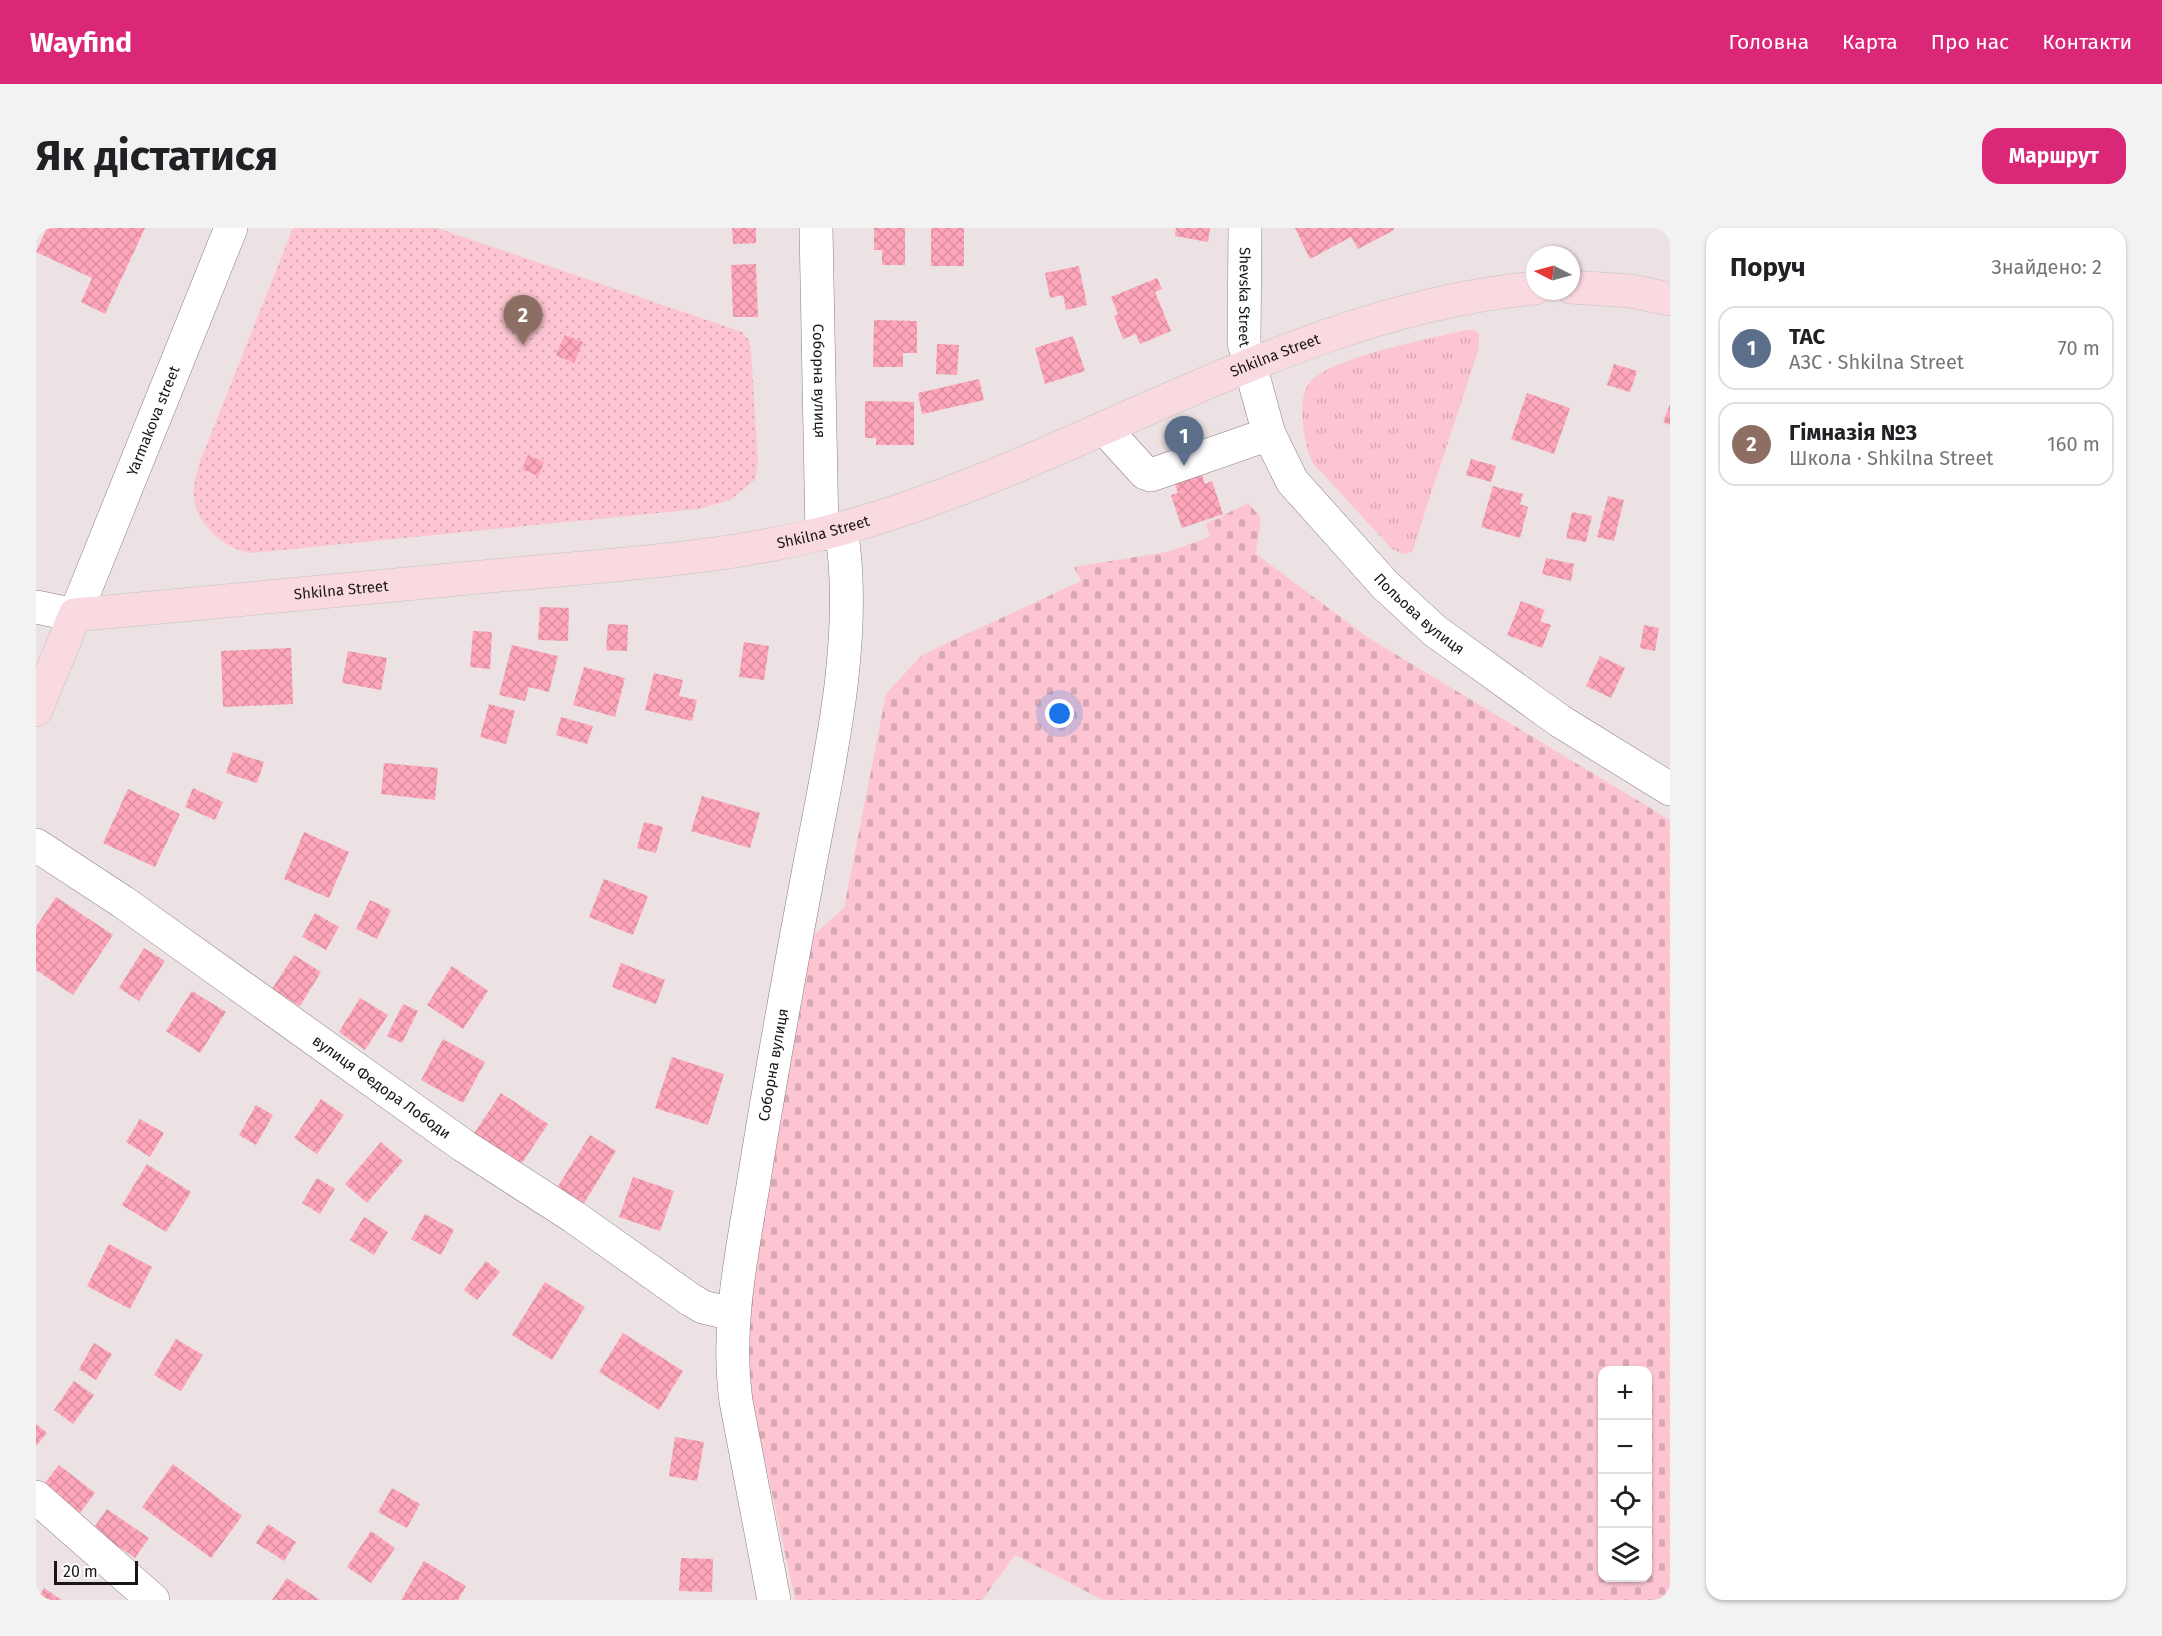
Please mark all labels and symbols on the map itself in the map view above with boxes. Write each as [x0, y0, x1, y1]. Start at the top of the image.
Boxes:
north arrow [1526, 246, 1580, 300]
street label: Shevska Street [1235, 247, 1254, 350]
pin: 2 [504, 296, 542, 345]
street label: Соборна вулиця [809, 324, 829, 438]
street label: Shkilna Street [1227, 330, 1323, 381]
street label: Yarmakova street [123, 363, 184, 479]
pin: 1 [1164, 416, 1204, 466]
street label: Shkilna Street [775, 512, 872, 552]
street label: Польова вулиця [1370, 570, 1468, 658]
street label: Shkilna Street [293, 577, 390, 603]
your location [1045, 699, 1074, 728]
street label: Соборна вулиця [755, 1007, 792, 1123]
street label: вулиця Федора Лободи [309, 1031, 454, 1143]
scale bar [54, 1558, 138, 1586]

